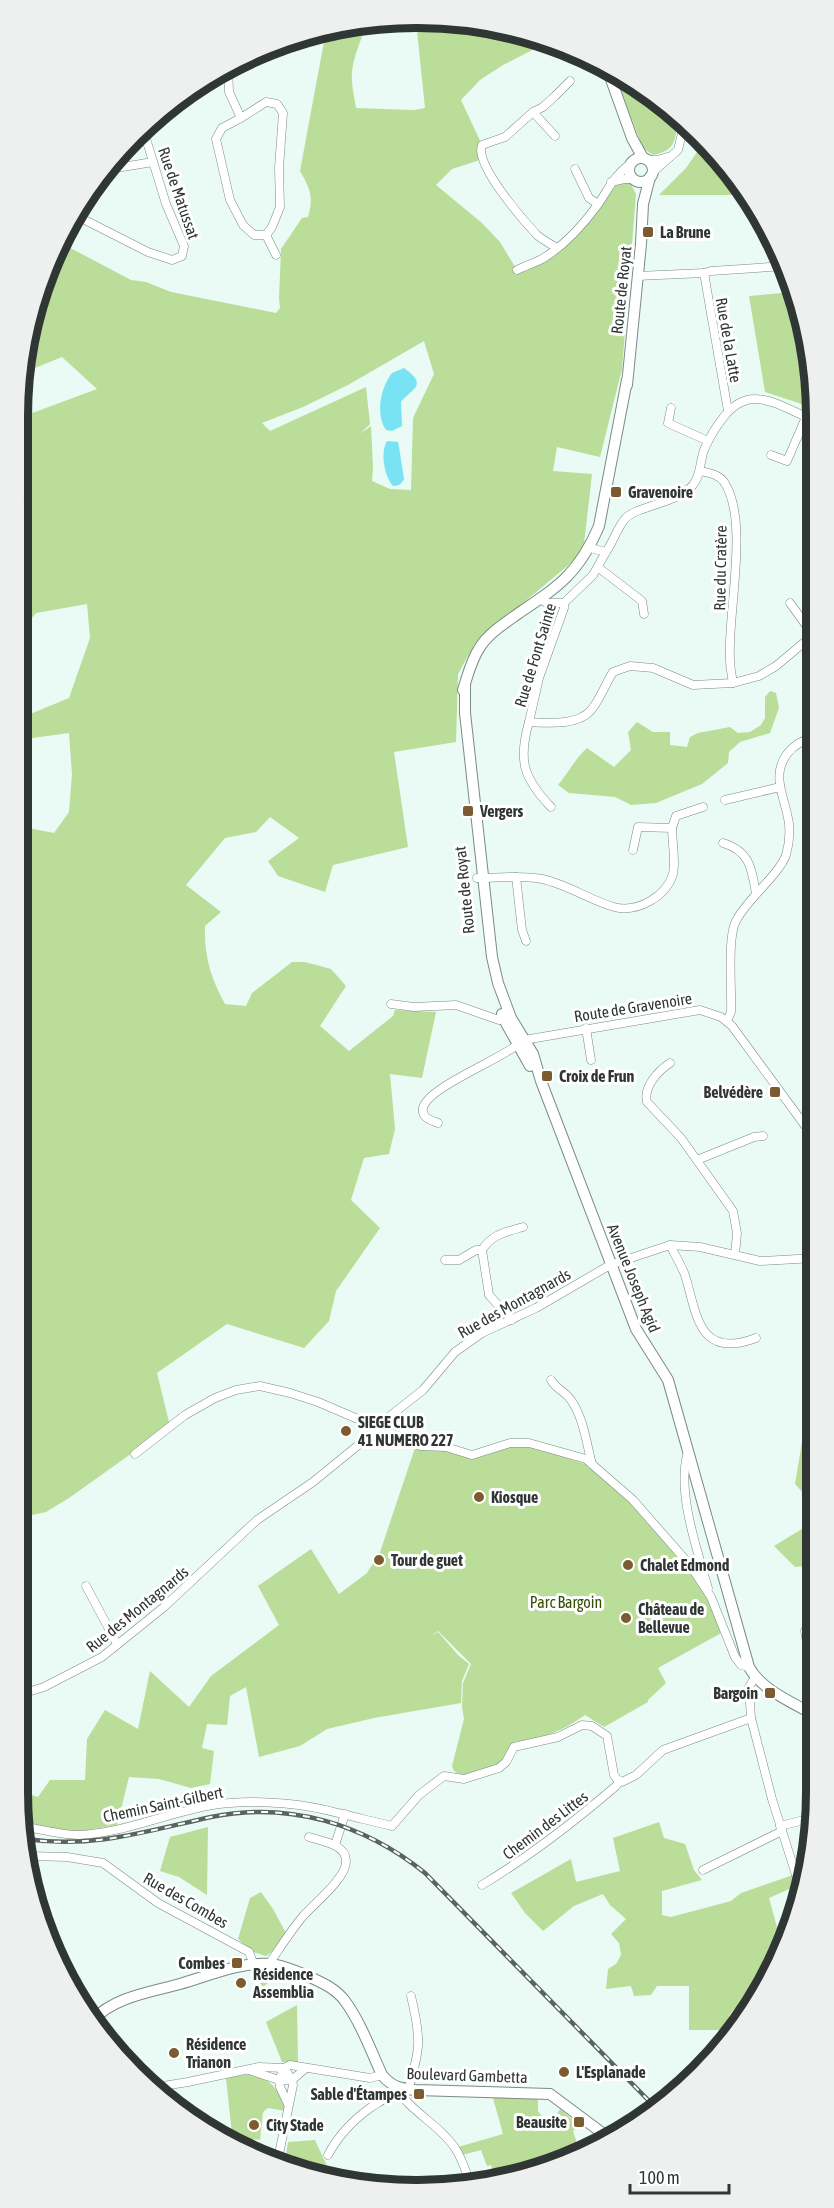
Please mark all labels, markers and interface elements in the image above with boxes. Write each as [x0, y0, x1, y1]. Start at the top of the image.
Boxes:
street label: Rue de Matussat [155, 145, 203, 242]
place label: La Brune [660, 223, 711, 241]
marker: La Brune [641, 225, 655, 239]
street label: Route de Royat [607, 245, 636, 335]
street label: Rue de la Latte [713, 296, 745, 384]
place label: Gravenoire [628, 483, 693, 501]
marker: Gravenoire [609, 485, 623, 499]
street label: Rue du Cratère [710, 525, 730, 611]
street label: Rue de Font Sainte [511, 601, 559, 709]
place label: Vergers [479, 802, 523, 820]
marker: Vergers [461, 804, 475, 818]
street label: Route de Royat [450, 845, 479, 935]
street label: Route de Gravenoire [573, 989, 693, 1025]
place label: Croix de Frun [559, 1067, 634, 1085]
marker: Croix de Frun [540, 1069, 554, 1083]
place label: Belvédère [704, 1083, 763, 1101]
marker: Belvédère [768, 1085, 782, 1099]
street label: Avenue Joseph Agid [603, 1221, 664, 1335]
street label: Rue des Montagnards [455, 1264, 574, 1342]
place label: SIEGE CLUB 41 NUMERO 227 [357, 1413, 454, 1449]
marker: SIEGE CLUB 41 NUMERO 227 [339, 1424, 353, 1438]
place label: Kiosque [491, 1488, 538, 1506]
marker: Kiosque [472, 1490, 486, 1504]
place label: Tour de guet [391, 1551, 463, 1569]
marker: Tour de guet [372, 1553, 386, 1567]
place label: Chalet Edmond [640, 1556, 730, 1574]
marker: Chalet Edmond [621, 1558, 635, 1572]
street label: Rue des Montagnards [82, 1562, 193, 1656]
park label: Parc Bargoin [530, 1593, 602, 1612]
place label: Château de Bellevue [638, 1600, 704, 1636]
marker: Château de Bellevue [619, 1611, 633, 1625]
place label: Bargoin [713, 1684, 758, 1702]
marker: Bargoin [763, 1686, 777, 1700]
street label: Chemin Saint-Gilbert [101, 1782, 225, 1825]
street label: Chemin des Littes [499, 1787, 591, 1863]
street label: Rue des Combes [141, 1869, 232, 1932]
place label: Combes [178, 1954, 225, 1972]
marker: Combes [230, 1956, 244, 1970]
place label: Résidence Assemblia [252, 1965, 314, 2001]
marker: Résidence Assemblia [234, 1976, 248, 1990]
place label: Résidence Trianon [186, 2035, 246, 2071]
marker: Résidence Trianon [167, 2046, 181, 2060]
place label: L'Esplanade [576, 2063, 646, 2081]
street label: Boulevard Gambetta [406, 2064, 528, 2086]
marker: L'Esplanade [557, 2065, 571, 2079]
place label: Sable d'Étampes [311, 2085, 407, 2103]
marker: Sable d'Étampes [412, 2087, 426, 2101]
place label: Beausite [516, 2113, 567, 2131]
marker: Beausite [572, 2115, 586, 2129]
place label: City Stade [266, 2116, 324, 2134]
marker: City Stade [247, 2118, 261, 2132]
scale bar [630, 2157, 729, 2195]
text: 100 m [639, 2167, 680, 2188]

